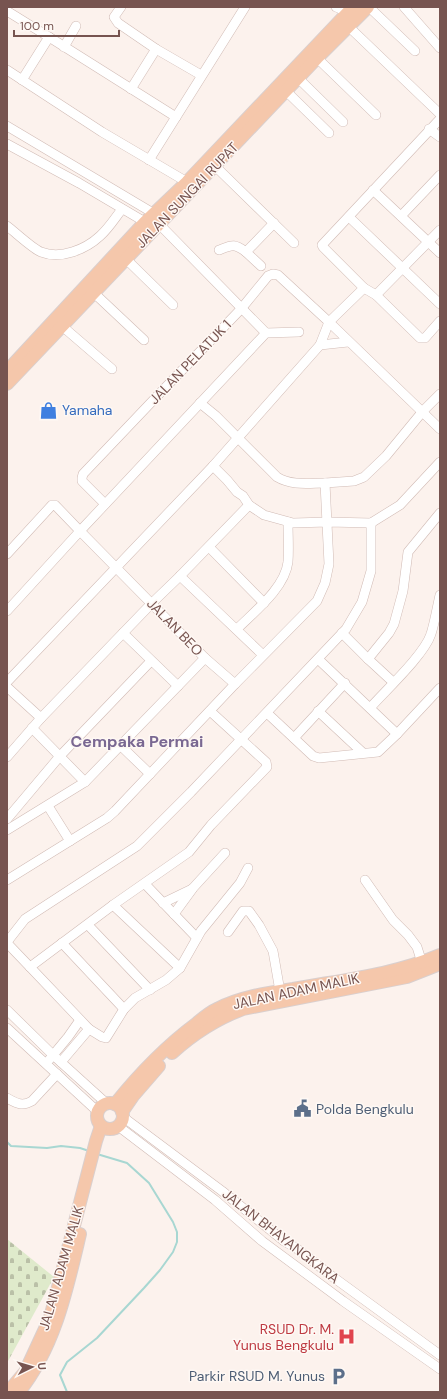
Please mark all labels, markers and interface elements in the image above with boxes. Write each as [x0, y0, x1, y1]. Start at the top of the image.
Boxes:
scale bar [14, 12, 119, 38]
text: 100 m [20, 18, 54, 34]
street label: JALAN SUNGAI RUPAT [132, 138, 242, 252]
street label: JALAN PELATUK 1 [145, 316, 235, 408]
shop icon: Yamaha [39, 400, 59, 420]
place label: Yamaha [62, 401, 112, 419]
street label: JALAN BEO [143, 594, 207, 660]
district label: Cempaka Permai [71, 731, 203, 752]
street label: JALAN ADAM MALIK [231, 969, 361, 1013]
public building icon: Polda Bengkulu [293, 1099, 313, 1119]
place label: Polda Bengkulu [316, 1100, 414, 1118]
street label: JALAN BHAYANGKARA [219, 1185, 343, 1287]
street label: JALAN ADAM MALIK [35, 1204, 87, 1332]
place label: RSUD Dr. M. Yunus Bengkulu [233, 1320, 334, 1354]
hospital icon: RSUD Dr. M. Yunus Bengkulu [337, 1327, 357, 1347]
north arrow [12, 1347, 52, 1387]
text: U [35, 1362, 49, 1370]
parking icon: Parkir RSUD M. Yunus [328, 1366, 348, 1386]
place label: Parkir RSUD M. Yunus [189, 1367, 325, 1385]

